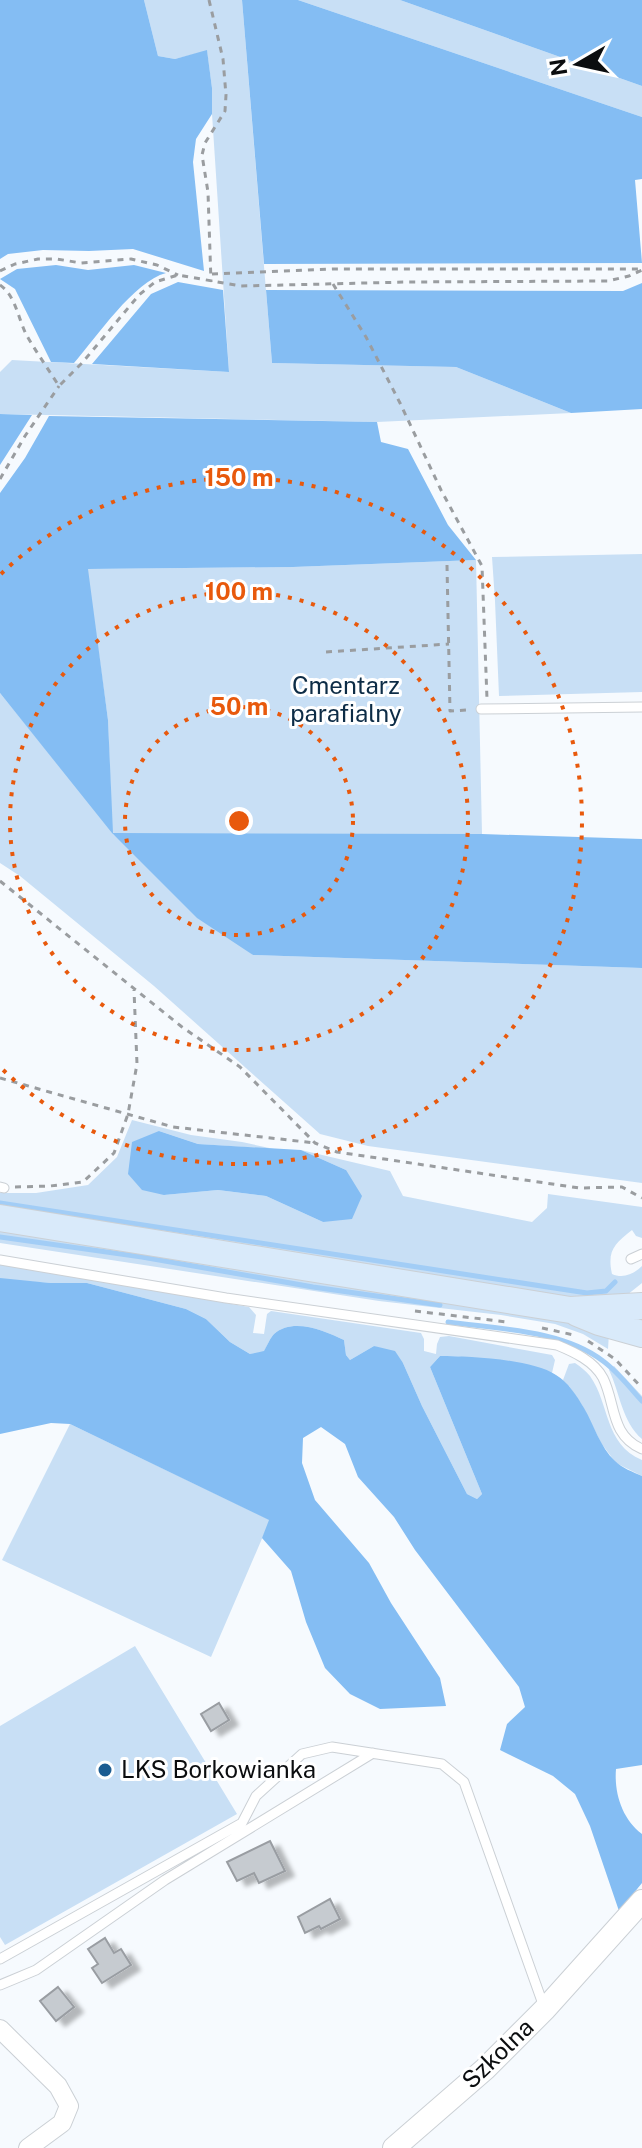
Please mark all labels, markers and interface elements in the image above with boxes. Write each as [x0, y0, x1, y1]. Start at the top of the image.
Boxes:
north arrow [538, 24, 618, 104]
text: N [544, 57, 572, 78]
text: 150 m [205, 463, 273, 491]
text: 100 m [205, 577, 273, 605]
park label: Cmentarz parafialny [290, 671, 402, 727]
text: 50 m [210, 692, 268, 720]
centre of rings [225, 807, 253, 835]
place label: LKS Borkowianka [121, 1755, 316, 1783]
marker: LKS Borkowianka [96, 1761, 114, 1779]
street label: Szkolna [456, 2013, 539, 2094]

